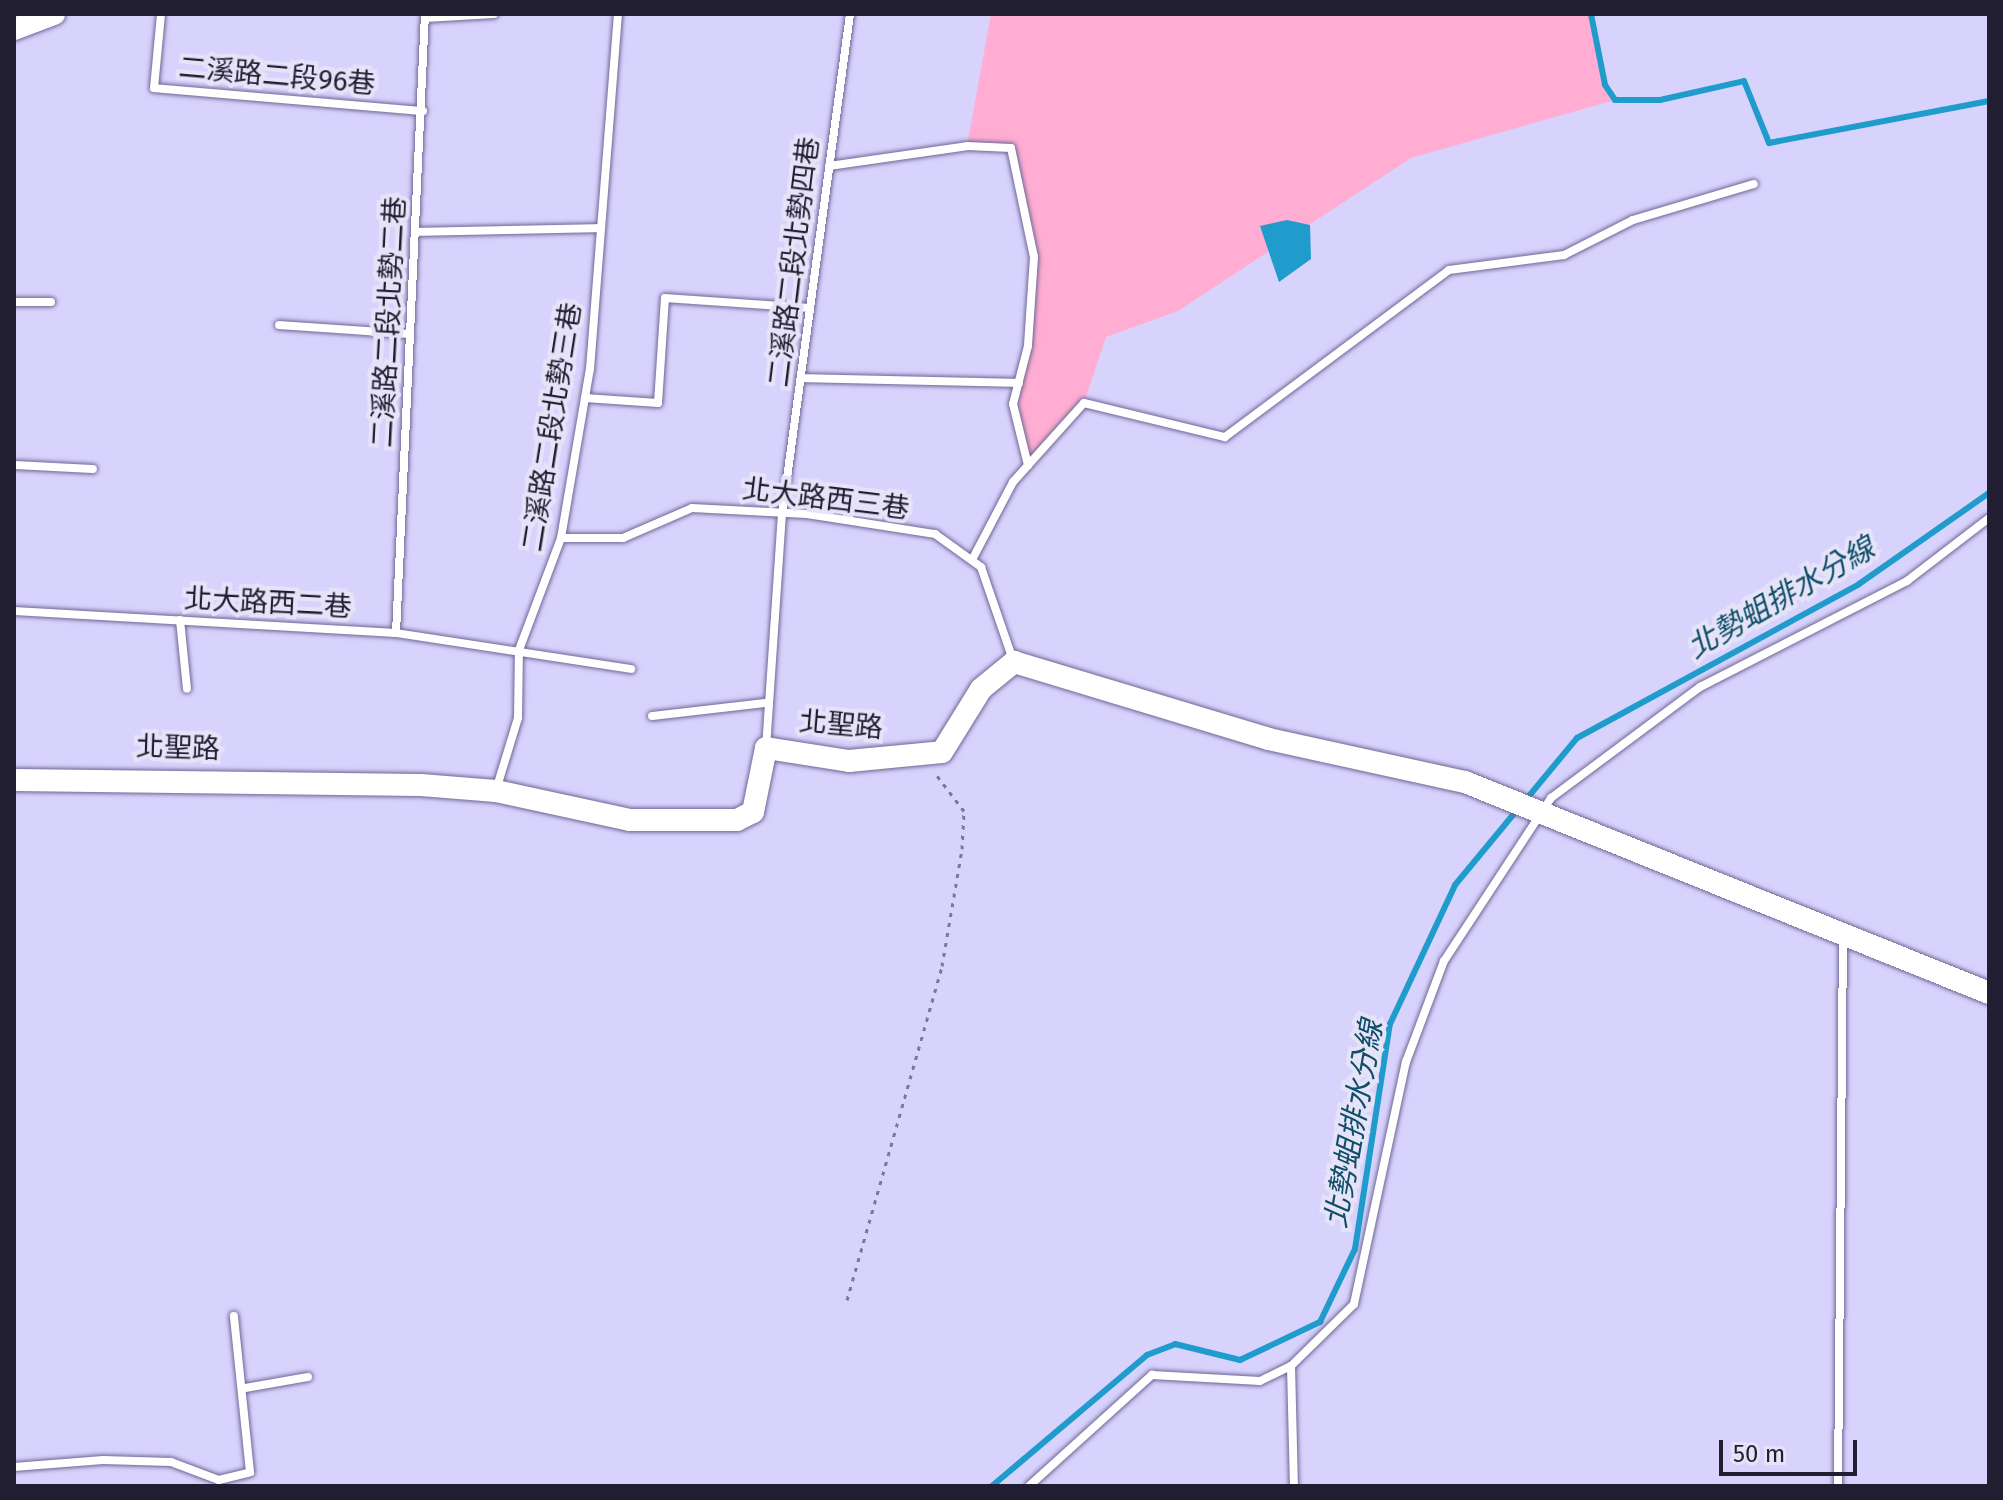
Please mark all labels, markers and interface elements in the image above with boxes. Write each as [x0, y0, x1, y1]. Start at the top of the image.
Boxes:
street label: 二溪路二段96巷 [177, 51, 377, 101]
street label: 二溪路二段北勢四巷 [762, 135, 826, 389]
street label: 二溪路二段北勢二巷 [366, 195, 412, 449]
street label: 二溪路二段北勢三巷 [516, 300, 588, 554]
street label: 北大路西三巷 [741, 472, 911, 526]
water label: 北勢蛆排水分線 [1681, 530, 1881, 666]
street label: 北大路西二巷 [183, 582, 353, 624]
street label: 北聖路 [798, 705, 884, 745]
street label: 北聖路 [135, 730, 221, 766]
water label: 北勢蛆排水分線 [1318, 1017, 1390, 1231]
scale bar [1723, 1424, 1861, 1474]
text: 50 m [1733, 1440, 1785, 1468]

